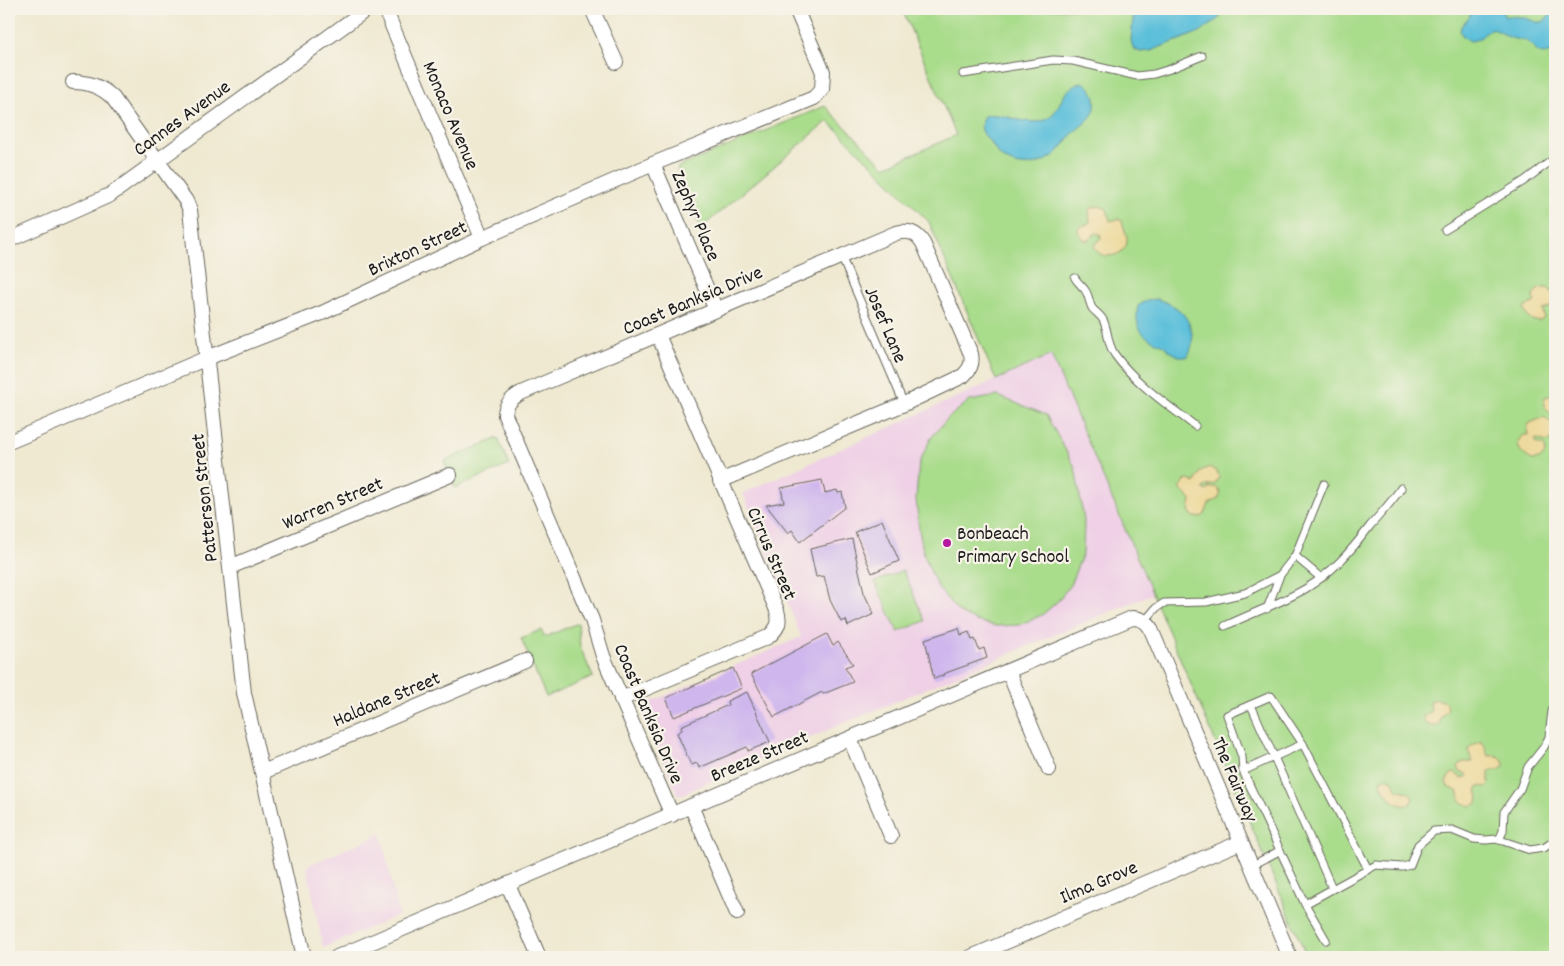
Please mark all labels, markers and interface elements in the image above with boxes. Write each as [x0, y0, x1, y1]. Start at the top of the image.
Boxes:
street label: Monaco Avenue [414, 58, 485, 175]
street label: Cannes Avenue [128, 74, 237, 164]
street label: Zephyr Place [663, 166, 726, 266]
street label: Brixton Street [364, 214, 473, 285]
street label: Coast Banksia Drive [619, 260, 768, 344]
street label: Josef Lane [856, 283, 913, 368]
street label: Patterson Street [185, 432, 227, 563]
street label: Warren Street [278, 471, 388, 539]
street label: Cirrus Street [738, 503, 802, 605]
place label: Bonbeach Primary School [957, 521, 1069, 572]
marker: Bonbeach Primary School [941, 537, 953, 549]
street label: Coast Banksia Drive [605, 640, 689, 789]
street label: Haldane Street [329, 666, 445, 736]
street label: Breeze Street [707, 725, 814, 791]
street label: The Fairway [1203, 733, 1264, 828]
street label: Ilma Grove [1056, 855, 1143, 913]

